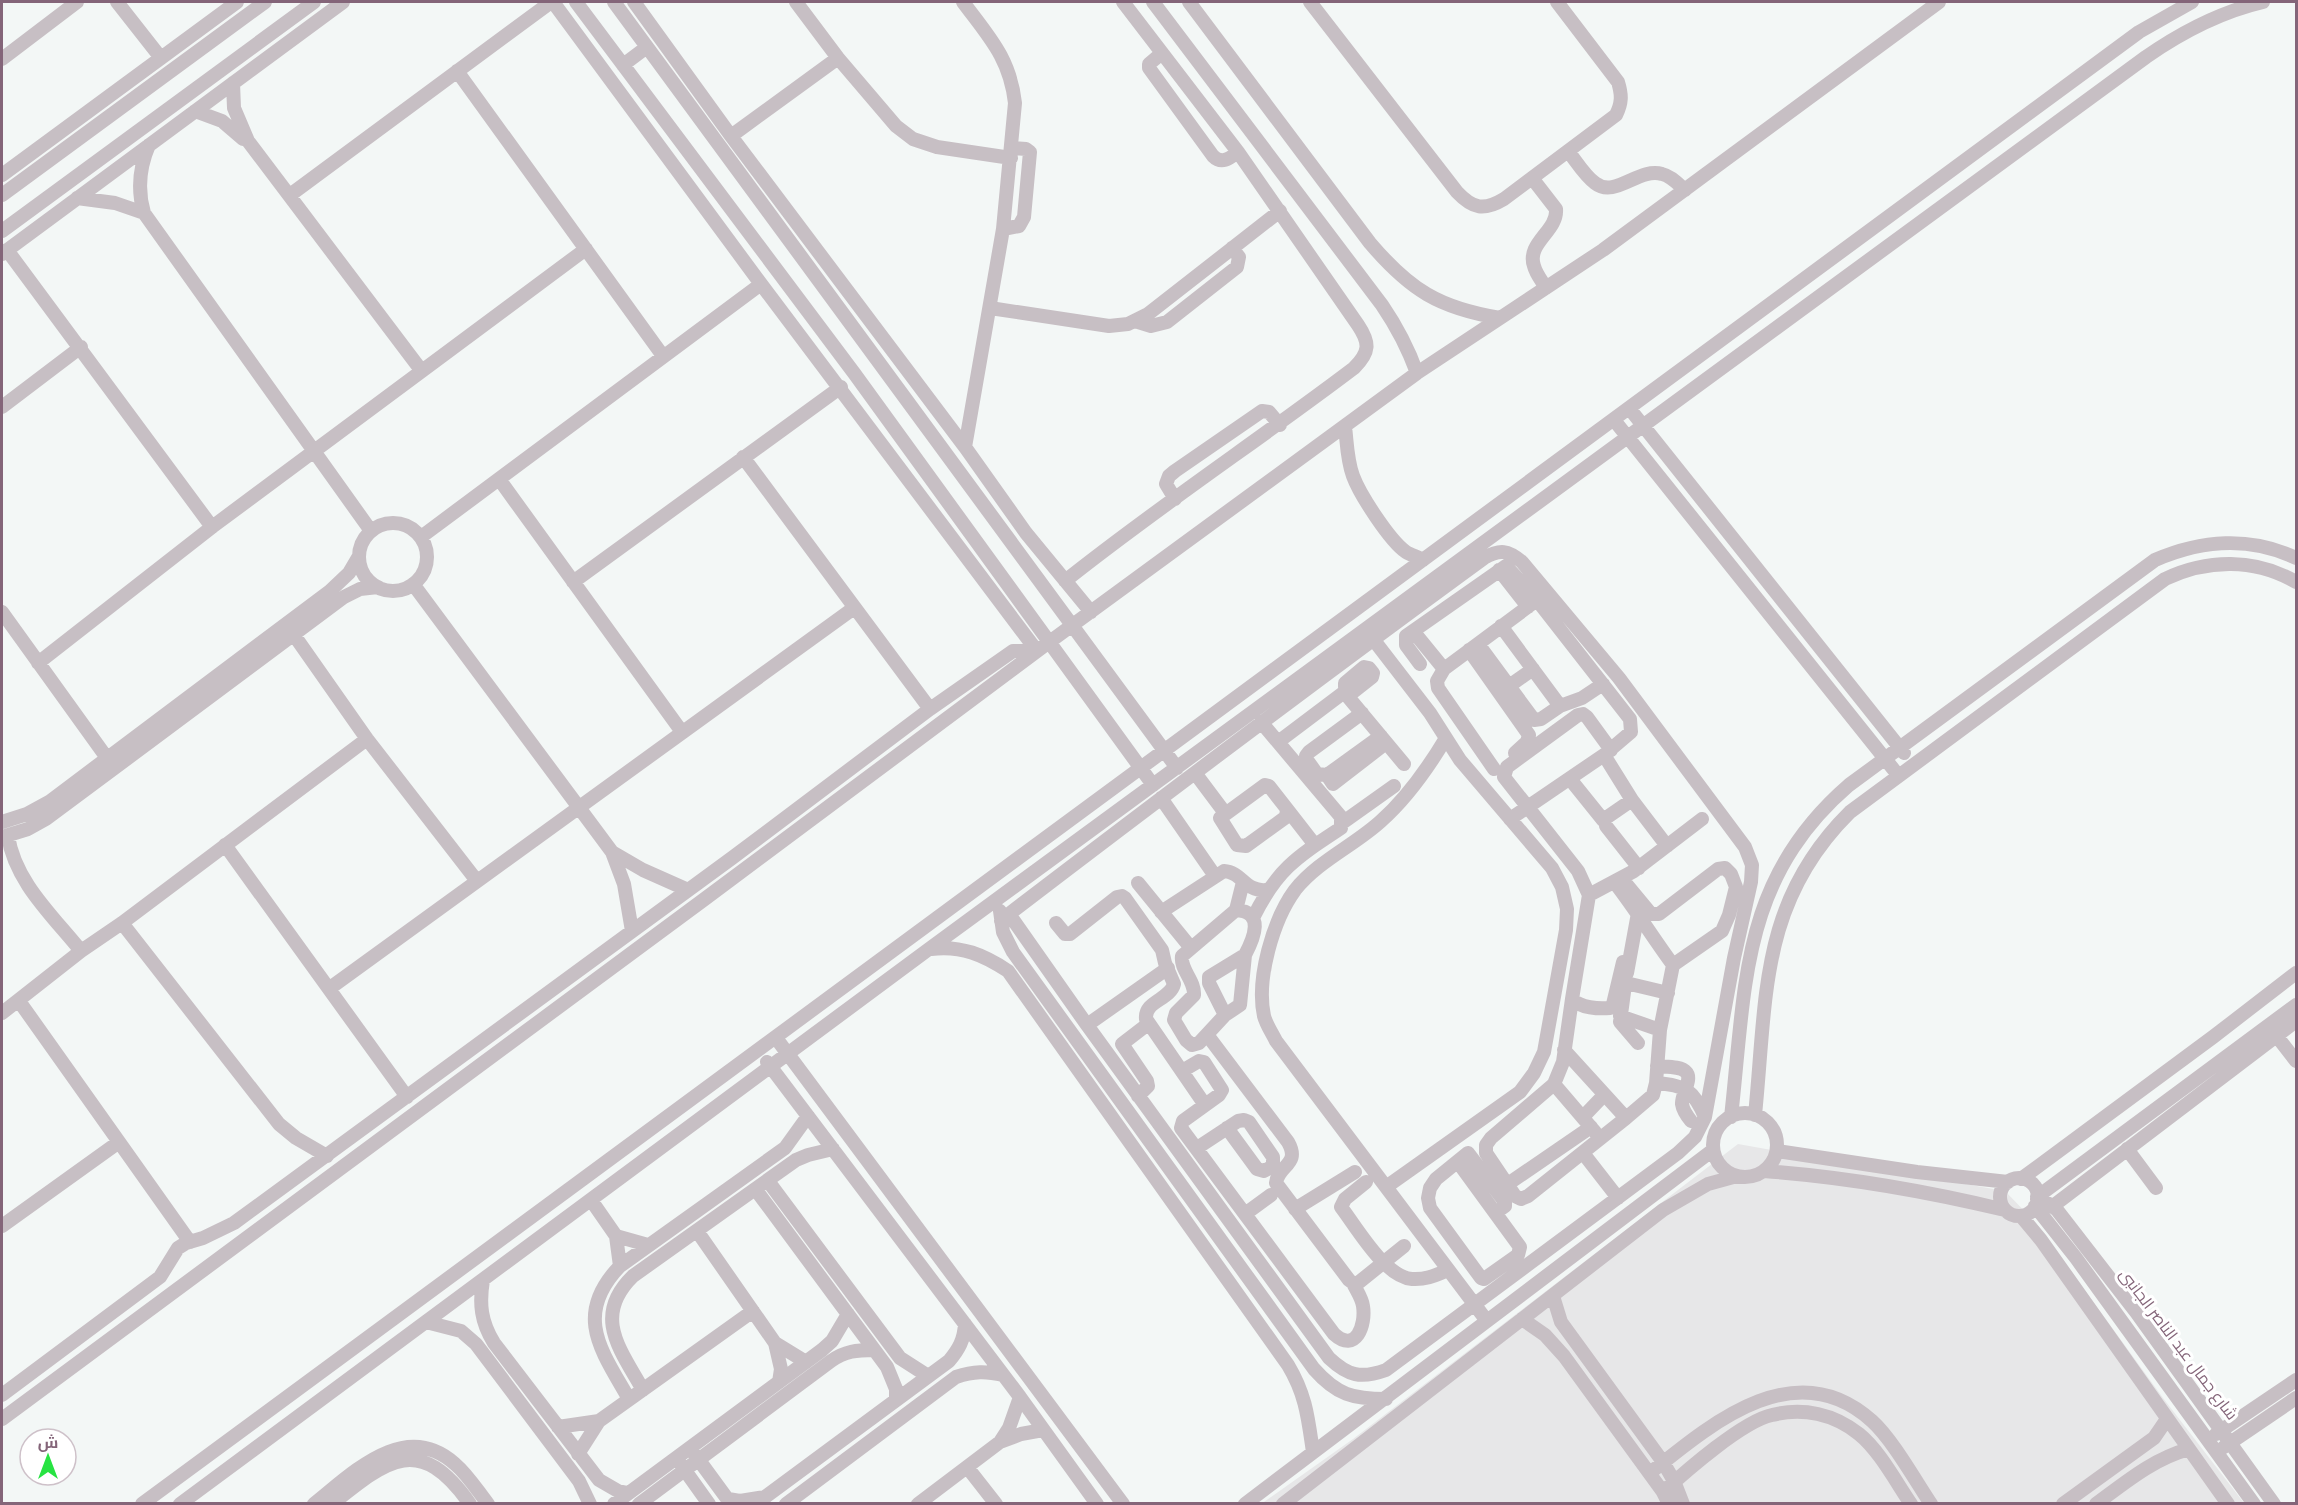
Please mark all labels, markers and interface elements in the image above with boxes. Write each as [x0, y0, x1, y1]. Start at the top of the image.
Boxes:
street label: شارع جمال عبد الناصر الجانبى [2114, 1265, 2242, 1425]
north arrow [18, 1427, 78, 1487]
text: ش [38, 1433, 58, 1452]

